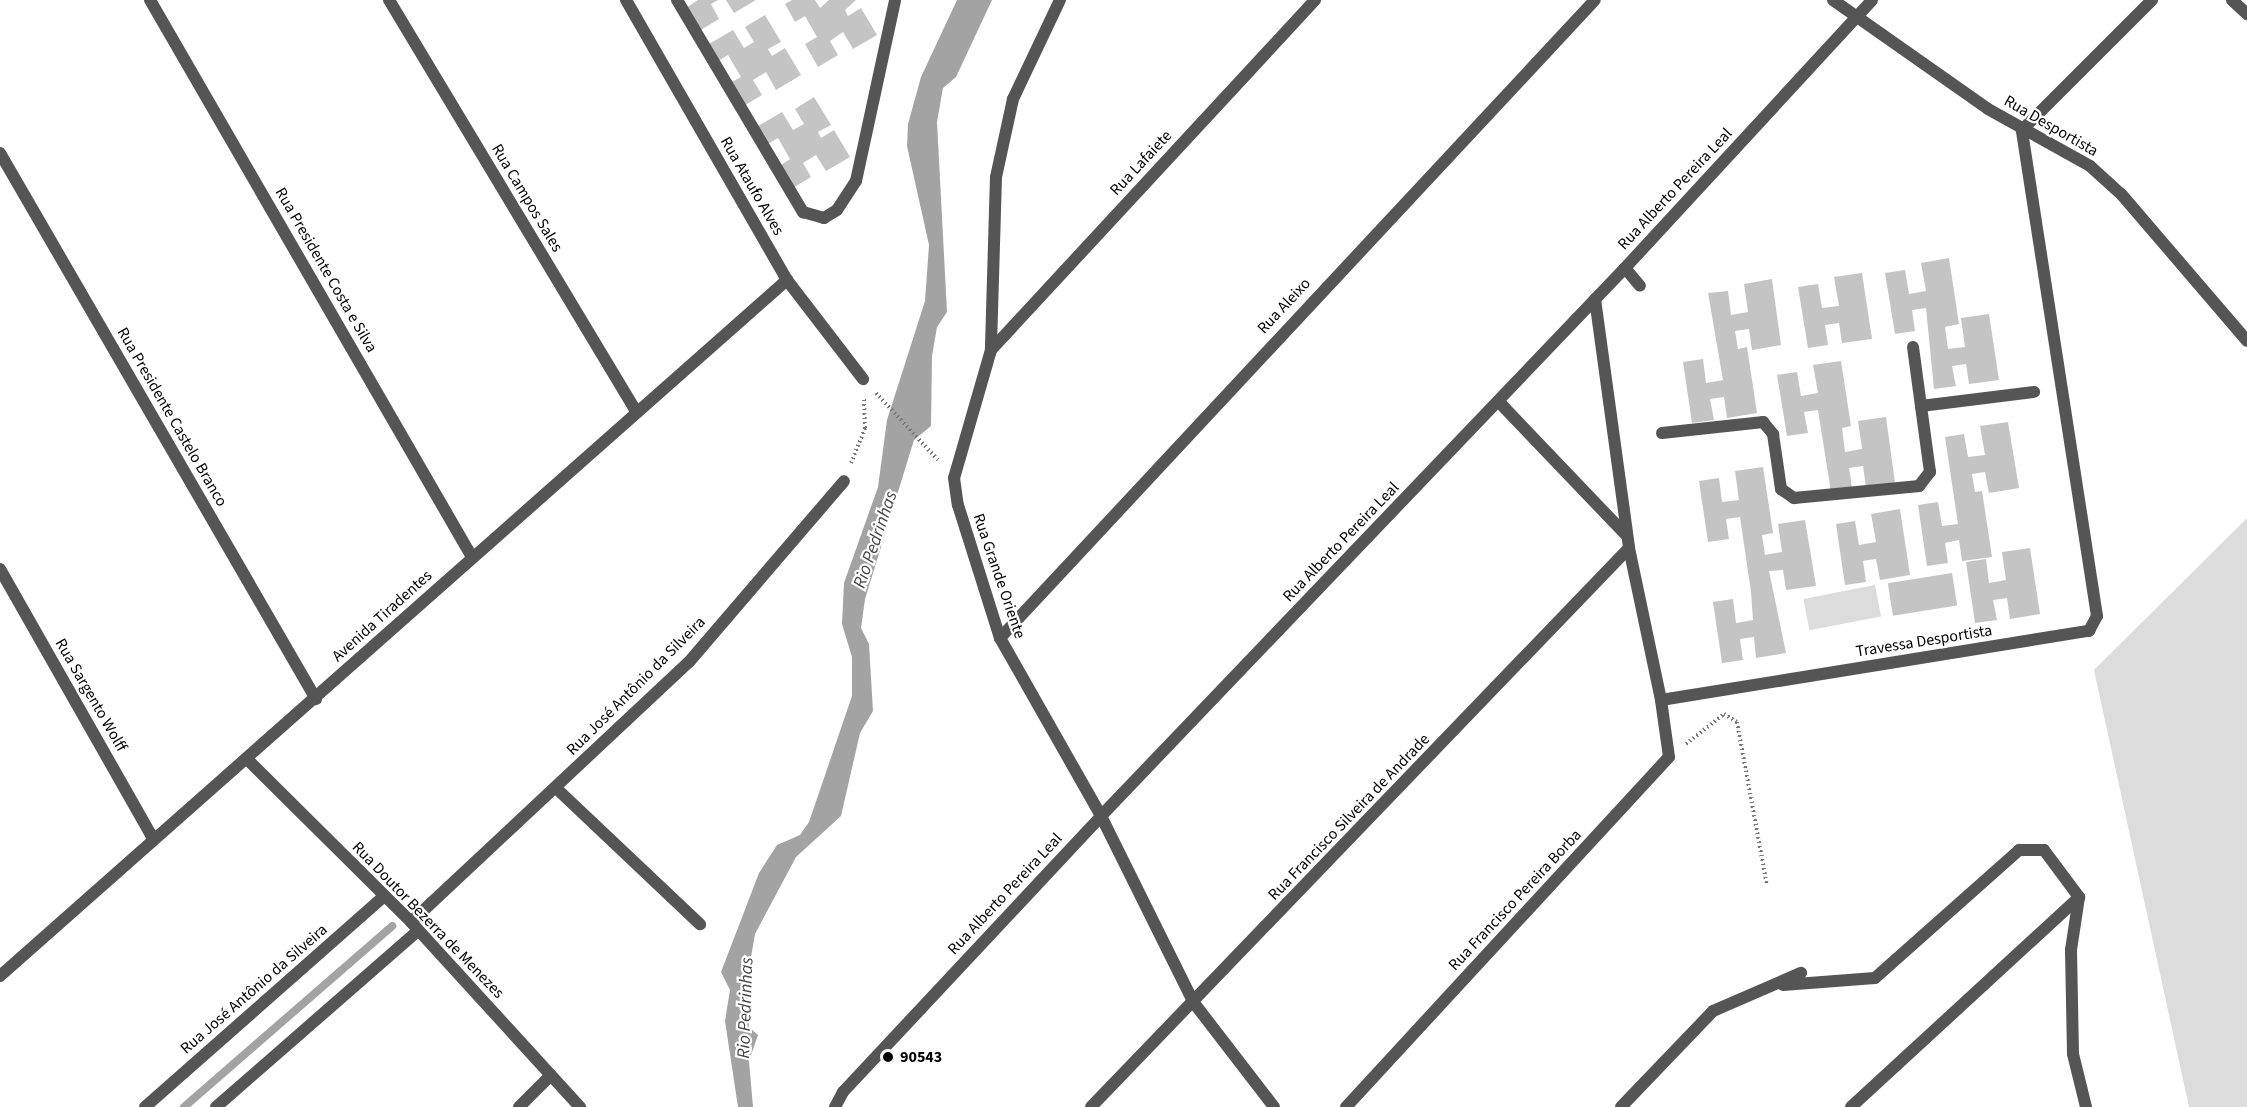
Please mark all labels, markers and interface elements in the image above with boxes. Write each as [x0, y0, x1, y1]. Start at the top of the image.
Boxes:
street label: Rua Desportista [2001, 91, 2101, 161]
street label: Rua Alberto Pereira Leal [1614, 124, 1736, 254]
street label: Rua Lafaiete [1106, 126, 1176, 200]
street label: Rua Ataufo Alves [716, 133, 788, 239]
street label: Rua Campos Sales [487, 141, 567, 255]
street label: Rua Presidente Costa e Silva [271, 184, 381, 356]
street label: Rua Aleixo [1253, 274, 1315, 338]
street label: Rua Presidente Castelo Branco [113, 324, 231, 510]
street label: Rua Alberto Pereira Leal [1279, 478, 1403, 606]
water label: Rio Pedrinhas [849, 489, 903, 591]
street label: Rua Grande Oriente [969, 511, 1029, 641]
street label: Avenida Tiradentes [328, 566, 436, 666]
street label: Rua José Antônio da Silveira [563, 613, 709, 759]
street label: Travessa Desportista [1855, 621, 1993, 661]
street label: Rua Sargento Wolff [51, 635, 131, 755]
street label: Rua Francisco Silveira de Andrade [1264, 730, 1434, 904]
street label: Rua Francisco Pereira Borba [1445, 825, 1585, 975]
street label: Rua Alberto Pereira Leal [944, 829, 1066, 959]
street label: Rua Doutor Bezerra de Menezes [348, 838, 508, 1002]
street label: Rua José Antônio da Silveira [177, 920, 331, 1058]
water label: Rio Pedrinhas [733, 957, 759, 1059]
place label: 90543 [900, 1047, 942, 1067]
marker: 90543 [881, 1050, 895, 1064]

